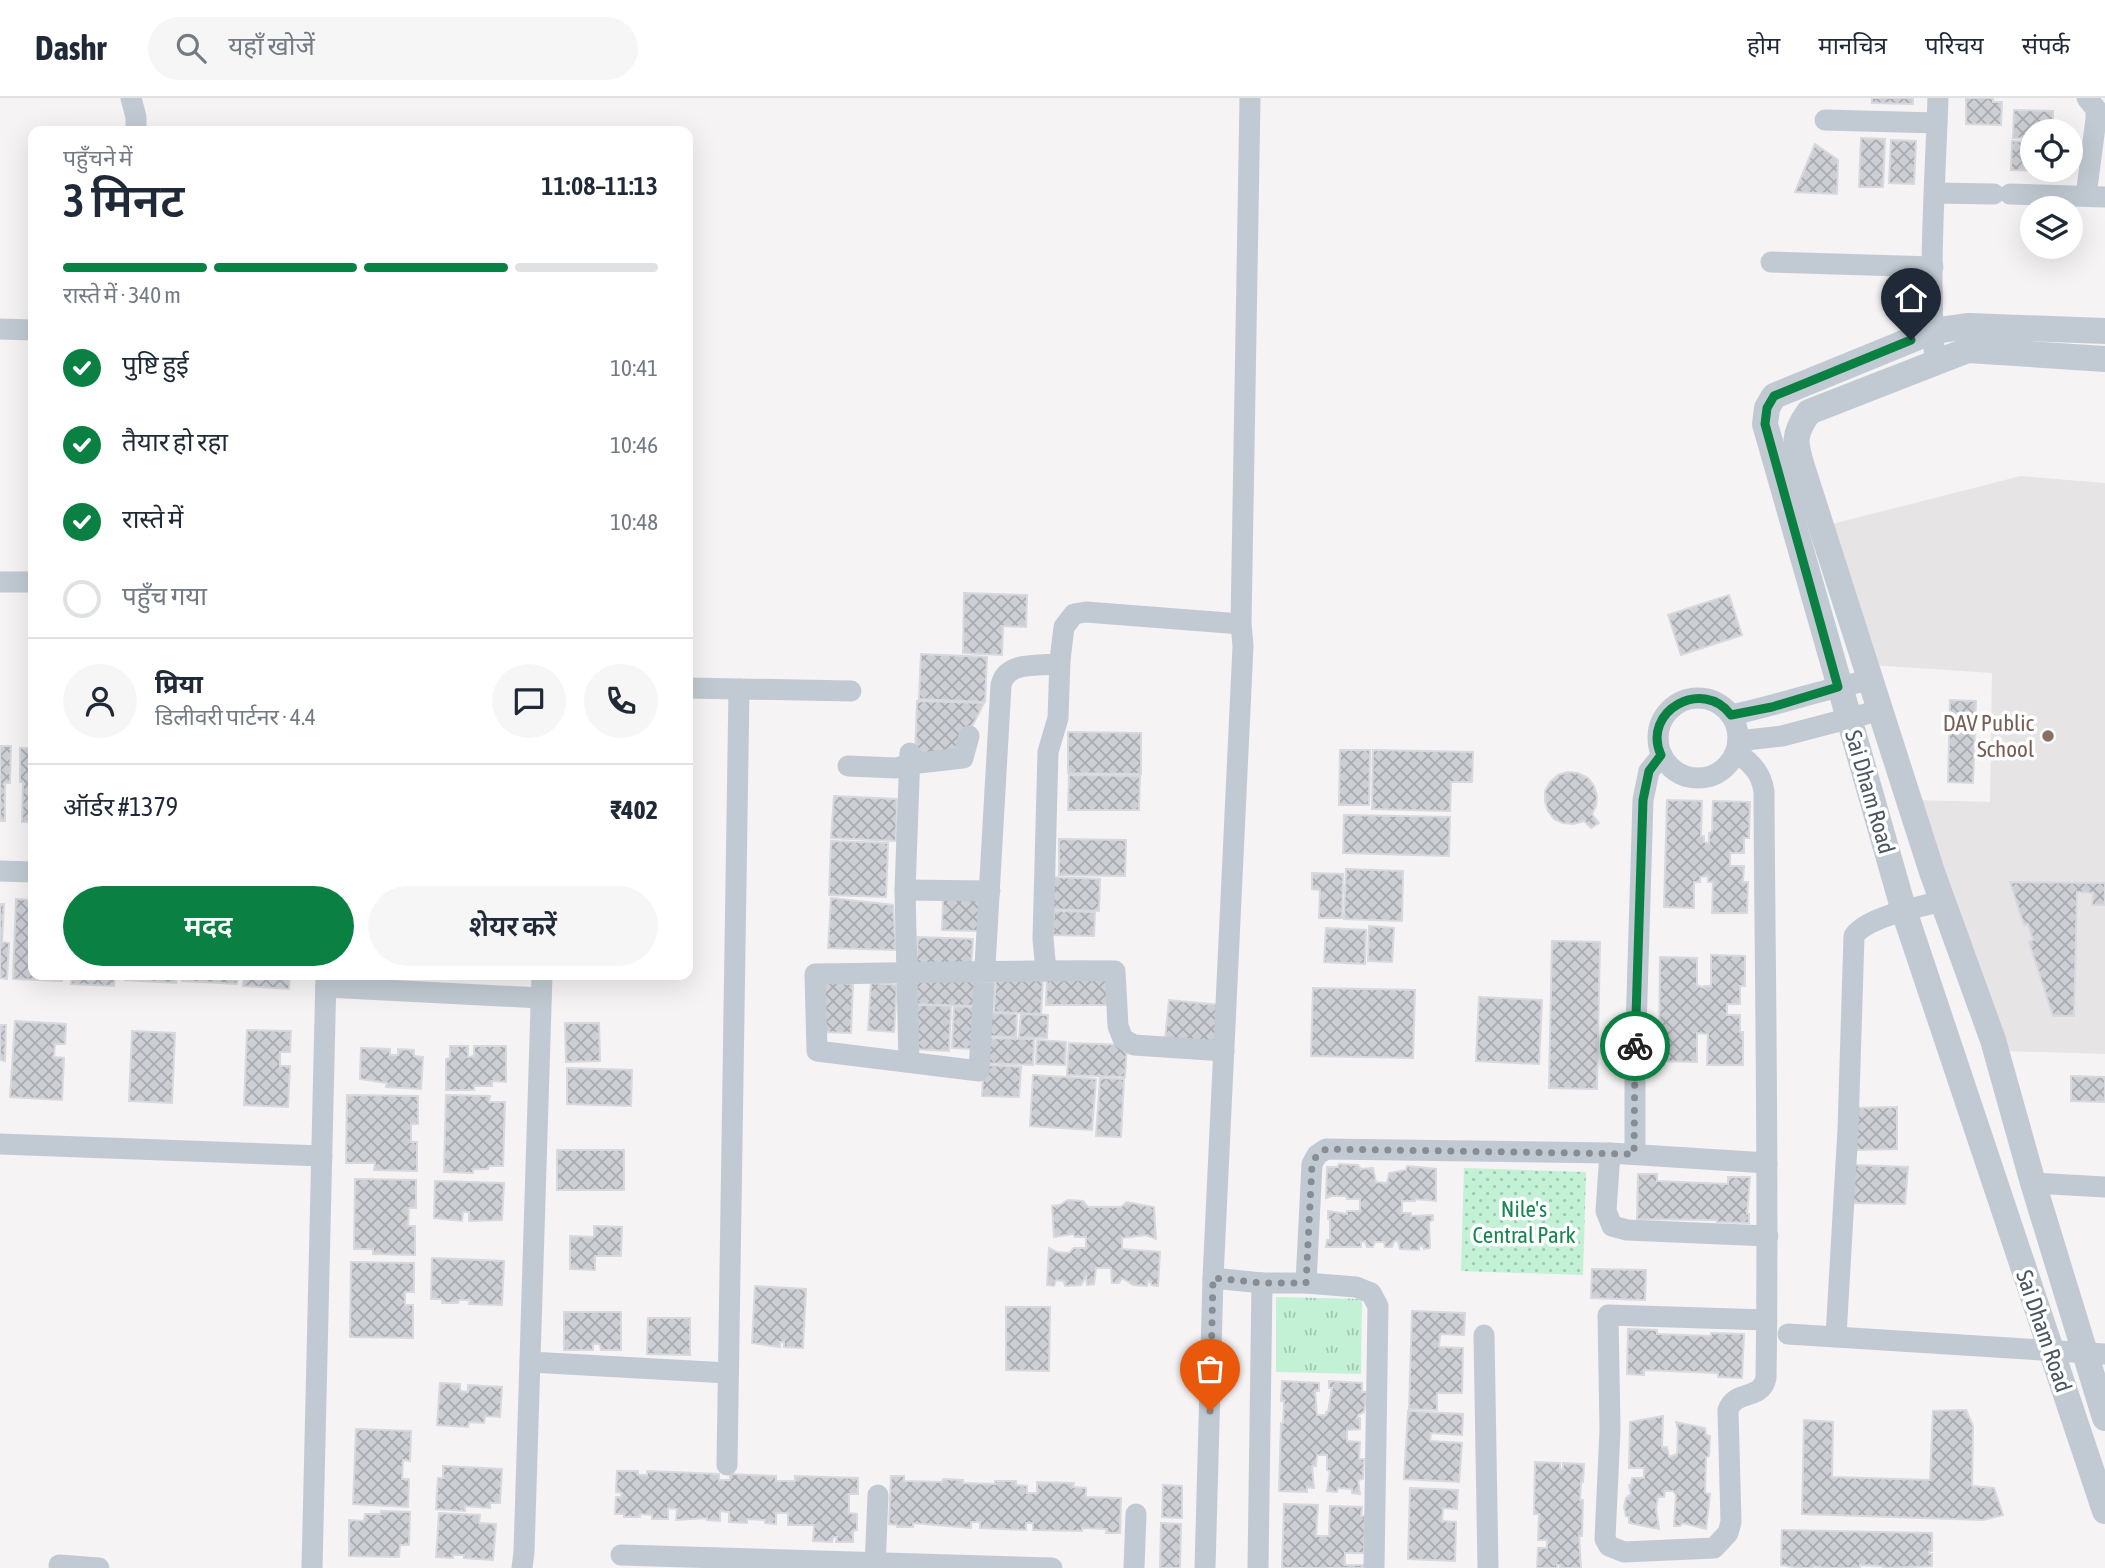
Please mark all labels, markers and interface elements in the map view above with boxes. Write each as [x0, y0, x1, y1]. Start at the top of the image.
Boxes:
search box [148, 17, 638, 80]
text: Dashr [35, 29, 106, 67]
icon: search [172, 29, 210, 67]
text: यहाँ खोजें [228, 31, 315, 61]
text: होम [1747, 32, 1780, 59]
text: मानचित्र [1818, 32, 1887, 59]
text: परिचय [1925, 32, 1984, 59]
text: संपर्क [2022, 32, 2070, 59]
map controls [2020, 119, 2083, 259]
button: locate [2020, 119, 2083, 182]
text: पहुँचने में [63, 145, 133, 171]
text: 11:08–11:13 [541, 171, 658, 201]
text: 3 मिनट [63, 174, 184, 227]
button: layers [2020, 196, 2083, 259]
pin [1881, 268, 1941, 340]
icon: home [1892, 279, 1930, 317]
text: रास्ते में · 340 m [63, 282, 181, 308]
icon: check [63, 349, 101, 387]
text: पुष्टि हुई [122, 350, 189, 380]
text: 10:41 [610, 355, 658, 381]
icon: check [63, 426, 101, 464]
text: तैयार हो रहा [122, 427, 228, 457]
text: 10:46 [610, 432, 658, 458]
icon: check [63, 503, 101, 541]
text: रास्ते में [122, 504, 183, 534]
text: 10:48 [610, 509, 658, 535]
text: पहुँच गया [122, 581, 207, 611]
button: person [63, 664, 137, 738]
button: chat [492, 664, 566, 738]
button: phone [584, 664, 658, 738]
text: प्रिया [155, 669, 203, 699]
text: डिलीवरी पार्टनर · 4.4 [155, 704, 316, 730]
place label: DAV Public School [1943, 710, 2034, 762]
street label: Sai Dham Road [1840, 727, 1900, 857]
marker: DAV Public School [2040, 728, 2056, 744]
text: ऑर्डर #1379 [63, 792, 178, 822]
text: ₹402 [610, 795, 658, 825]
button: मदद [63, 886, 354, 966]
button: शेयर करें [368, 886, 658, 966]
courier [1600, 1011, 1670, 1081]
icon: bike [1616, 1027, 1654, 1065]
park label: Nile's Central Park [1472, 1196, 1576, 1248]
street label: Sai Dham Road [2011, 1267, 2077, 1395]
pin [1180, 1339, 1240, 1411]
icon: bag [1191, 1350, 1229, 1388]

